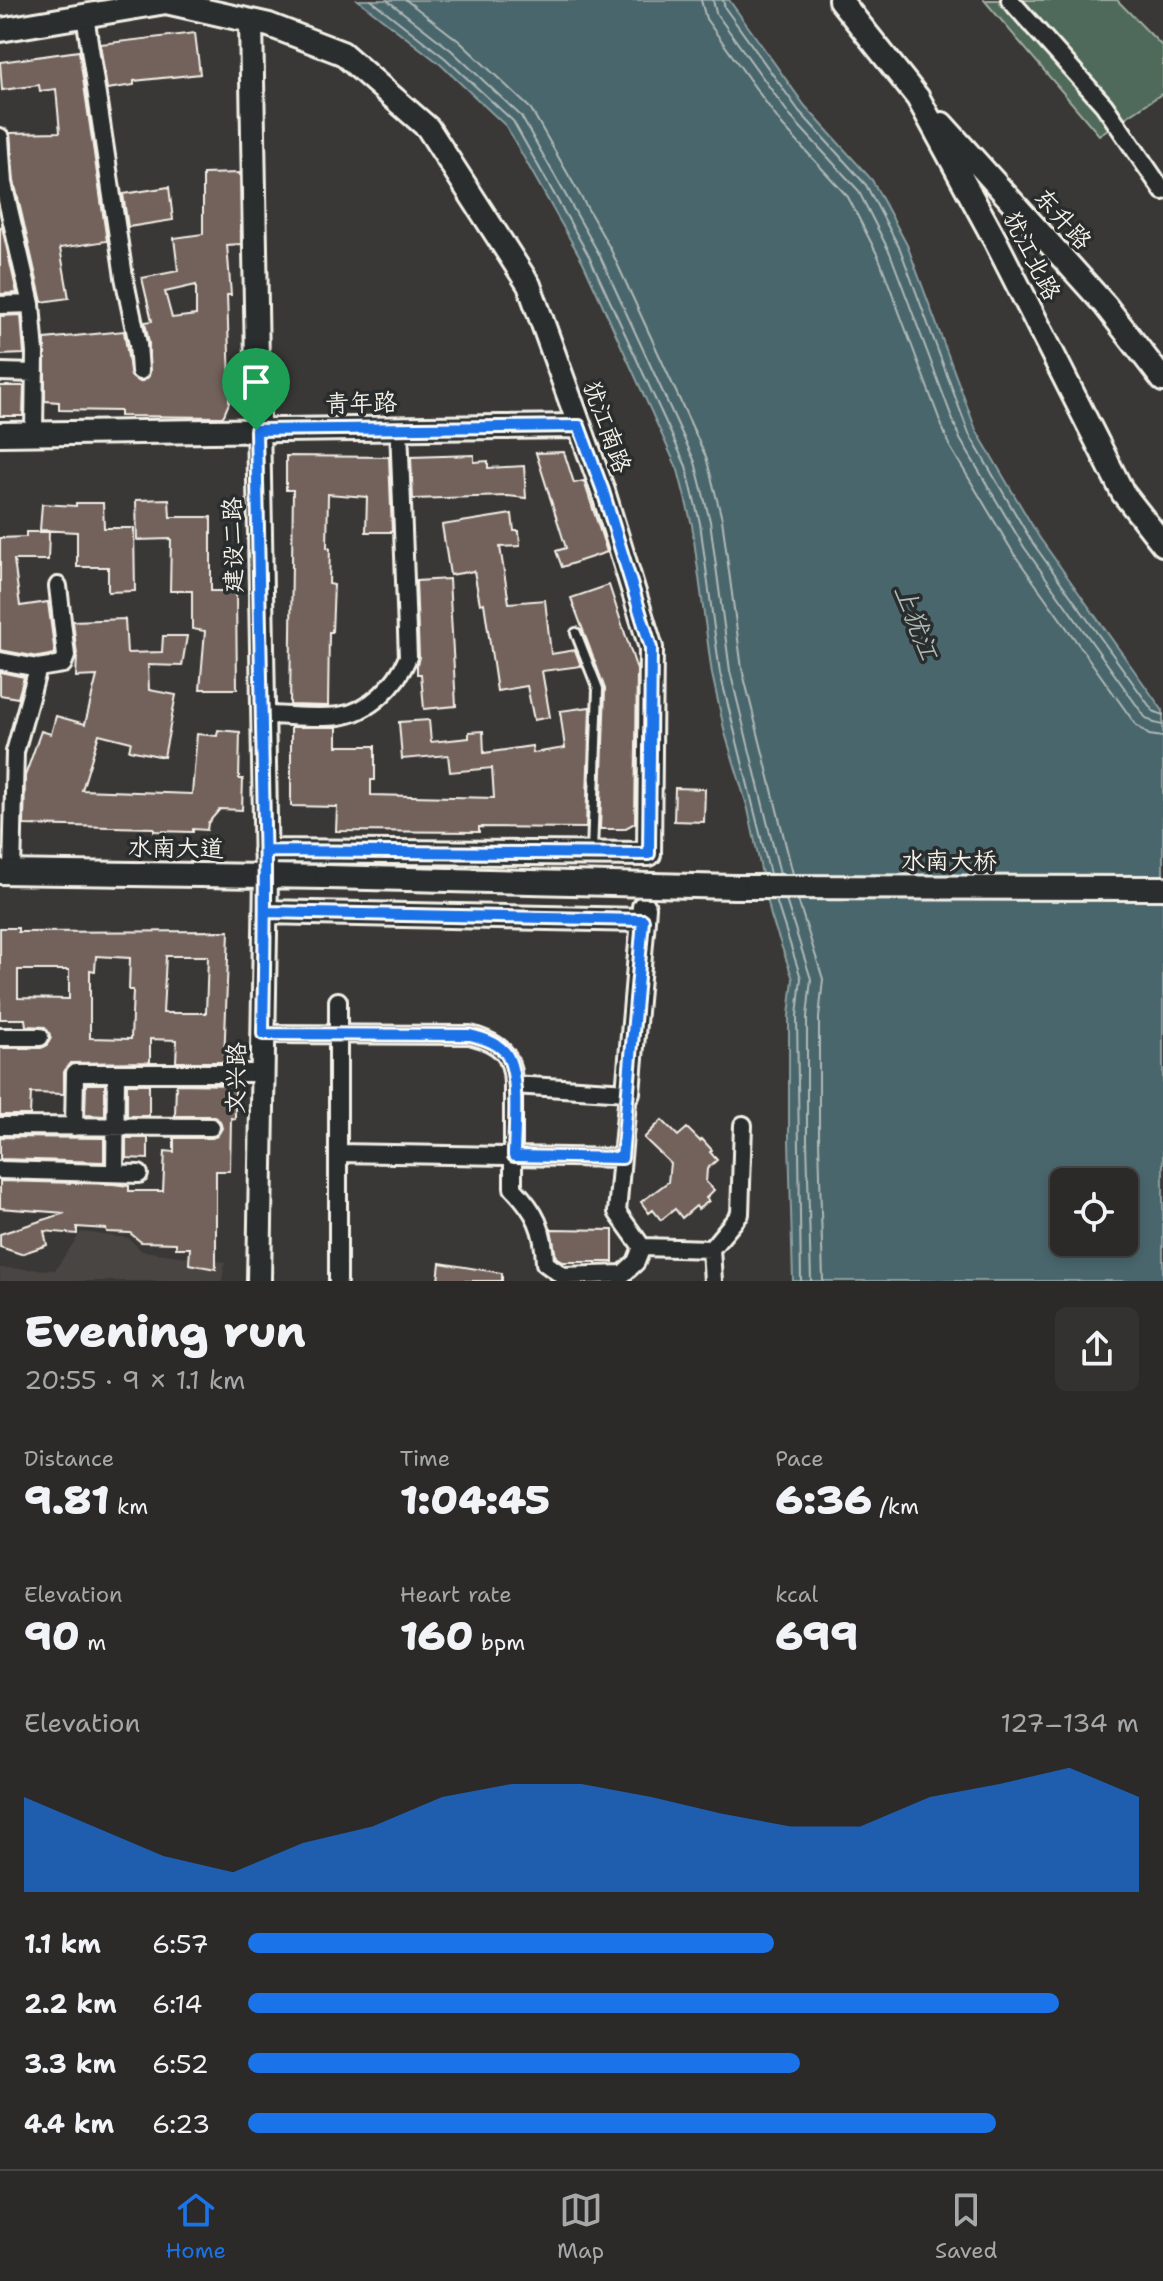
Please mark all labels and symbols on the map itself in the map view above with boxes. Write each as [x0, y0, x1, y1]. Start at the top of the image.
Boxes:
street label: 东升路 [1027, 182, 1099, 256]
street label: 犹江北路 [996, 206, 1068, 306]
pin [222, 348, 290, 430]
street label: 犹江南路 [576, 376, 638, 478]
street label: 青年路 [325, 386, 397, 420]
street label: 建设二路 [216, 497, 250, 593]
water label: 上犹江 [887, 579, 948, 666]
street label: 水南大道 [128, 831, 224, 865]
street label: 水南大桥 [901, 845, 997, 877]
street label: 文兴路 [219, 1042, 253, 1114]

